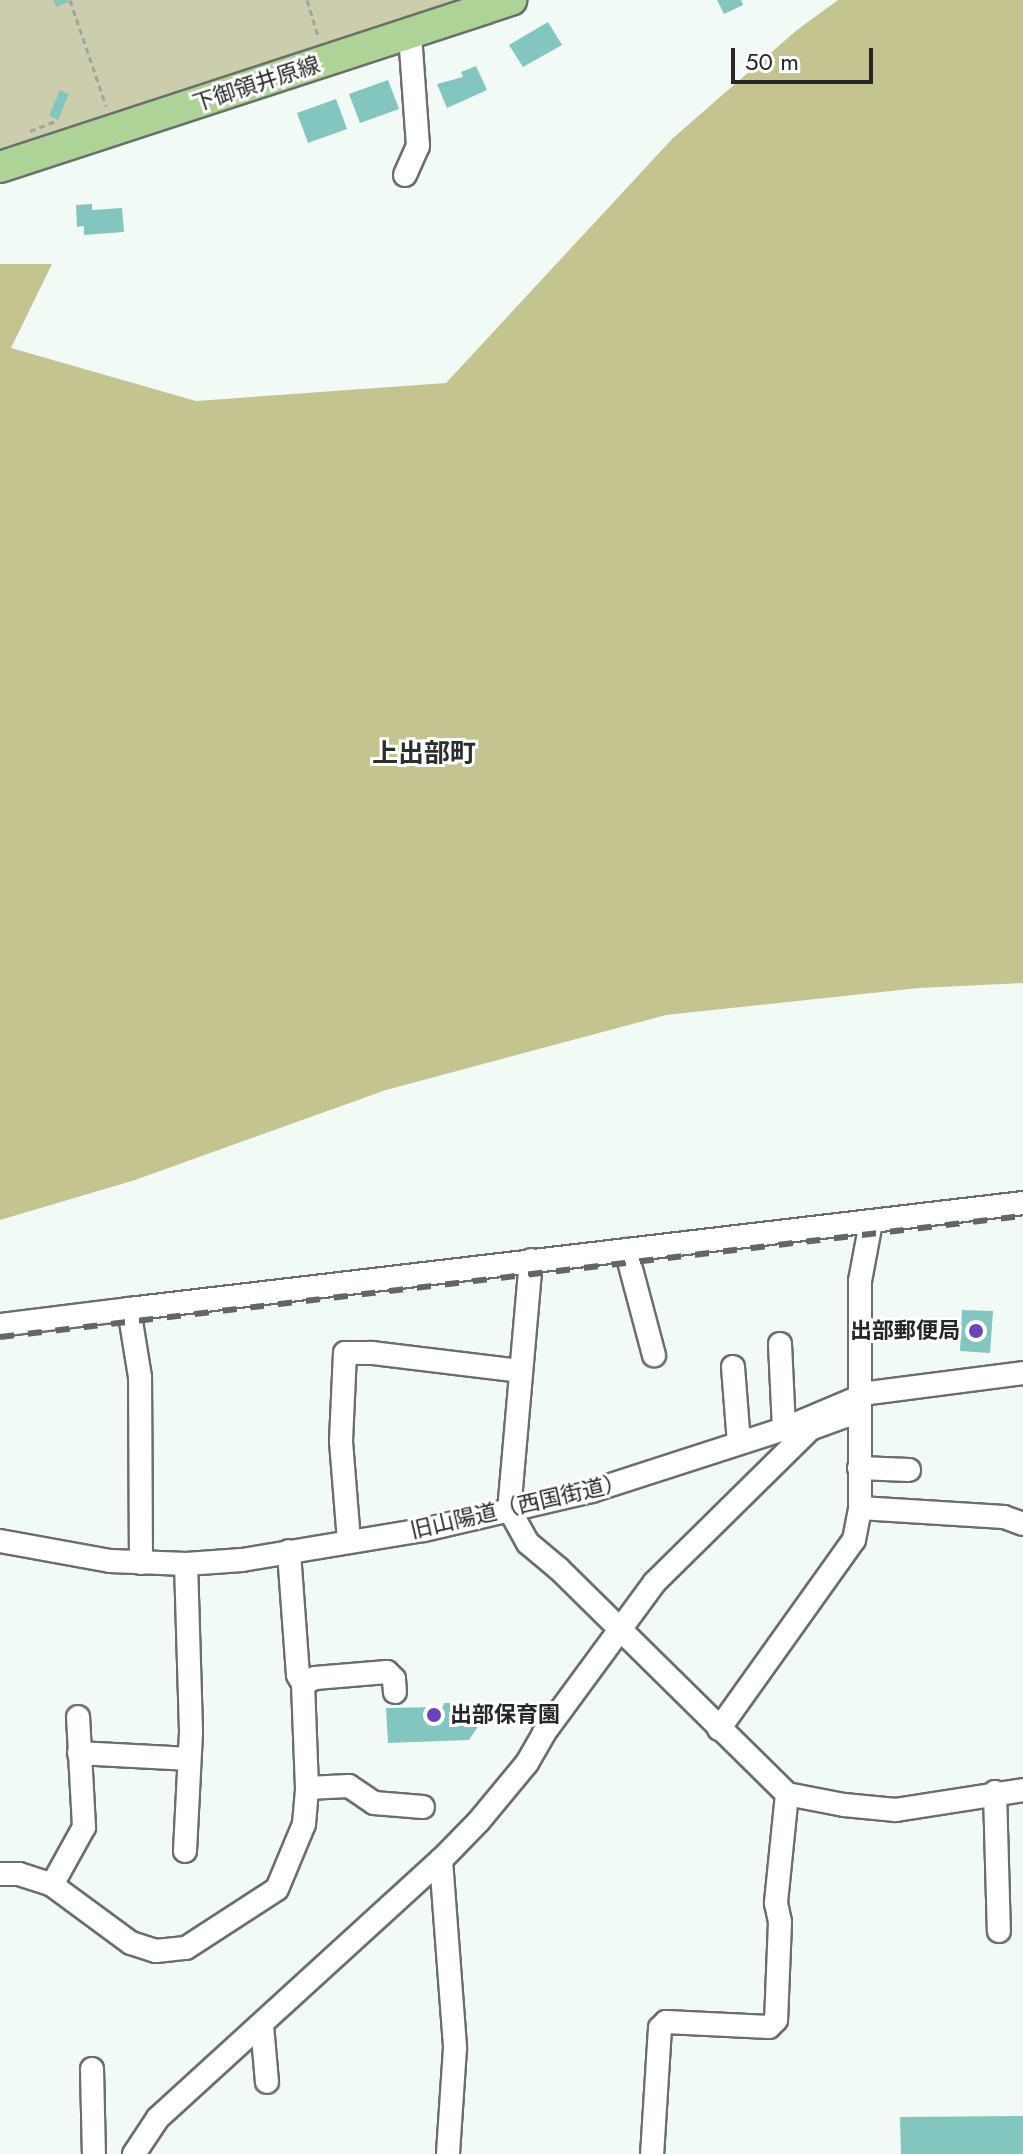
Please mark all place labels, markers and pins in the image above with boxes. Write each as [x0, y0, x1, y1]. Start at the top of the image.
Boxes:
place label: 出部郵便局 [850, 1318, 960, 1344]
marker: 出部郵便局 [967, 1322, 985, 1340]
place label: 出部保育園 [450, 1702, 560, 1728]
marker: 出部保育園 [425, 1706, 443, 1724]

